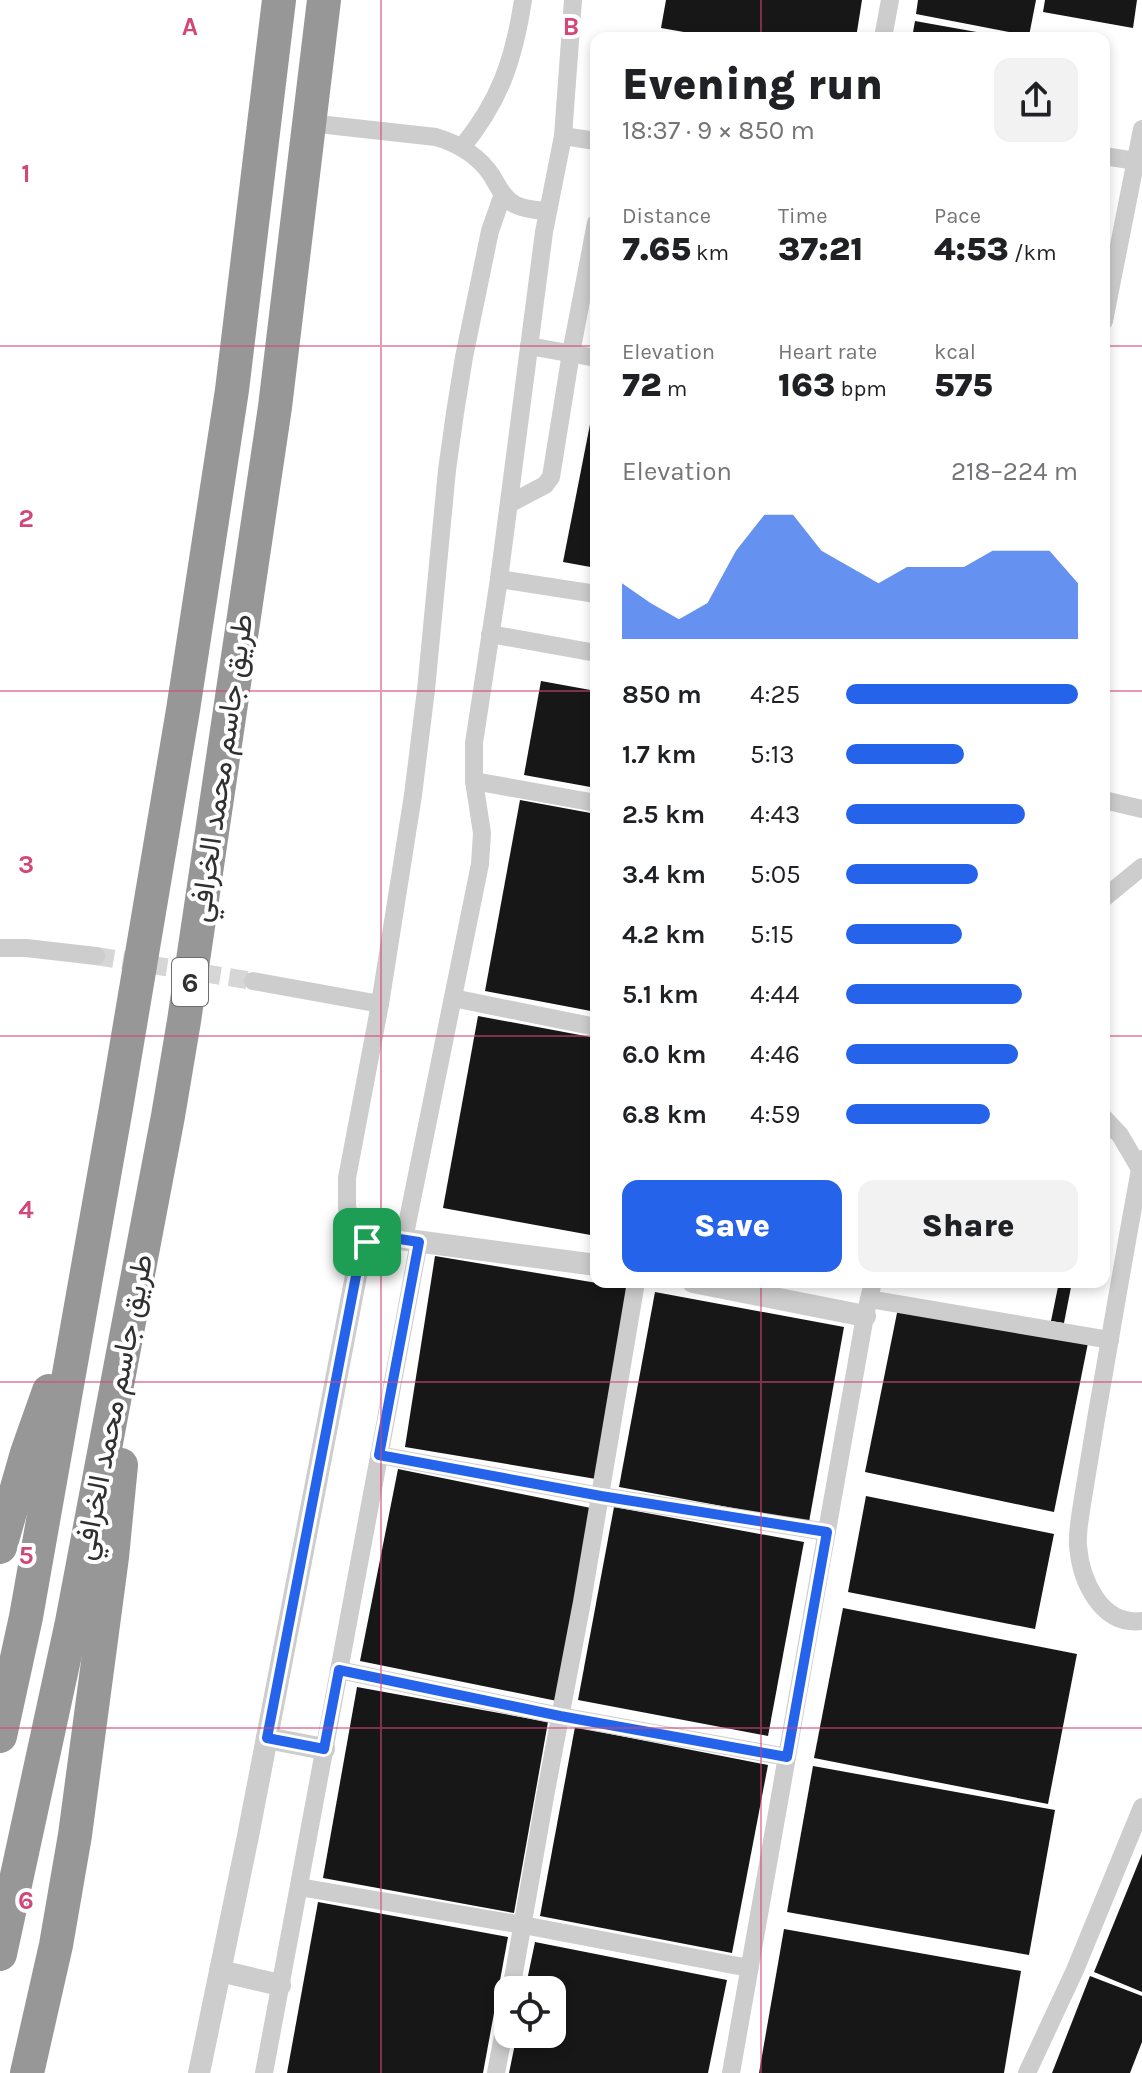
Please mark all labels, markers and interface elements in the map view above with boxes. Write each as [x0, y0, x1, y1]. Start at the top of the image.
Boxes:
text: A [182, 11, 198, 42]
text: B [563, 11, 579, 42]
button: share [994, 58, 1078, 142]
text: Evening run [622, 59, 883, 110]
text: 18:37 · 9 × 850 m [622, 115, 815, 146]
text: 1 [21, 158, 31, 189]
text: Distance [622, 203, 711, 229]
text: Time [778, 203, 827, 229]
text: Pace [934, 203, 981, 229]
text: 7.65 [622, 229, 691, 269]
text: 37:21 [778, 229, 863, 269]
text: 4:53 [934, 229, 1009, 269]
text: km [691, 240, 729, 266]
text: /km [1009, 240, 1057, 266]
text: Elevation [622, 339, 715, 365]
text: Heart rate [778, 339, 877, 365]
text: kcal [934, 339, 976, 365]
text: 72 [622, 365, 661, 405]
text: 163 [778, 365, 835, 405]
text: 575 [934, 365, 993, 405]
text: m [661, 376, 687, 402]
text: bpm [835, 376, 887, 402]
text: Elevation [622, 456, 732, 487]
text: 218–224 m [951, 456, 1078, 487]
text: 2 [18, 503, 34, 534]
street label: طريق جاسم محمد الخرافي [182, 612, 266, 925]
text: 850 m [622, 679, 702, 710]
text: 4:25 [750, 679, 800, 710]
text: 1.7 km [622, 739, 696, 770]
text: 5:13 [750, 739, 795, 770]
text: 2.5 km [622, 799, 705, 830]
text: 4:43 [750, 799, 800, 830]
text: 3 [18, 849, 34, 880]
text: 3.4 km [622, 859, 706, 890]
text: 5:05 [750, 859, 801, 890]
text: 4.2 km [622, 919, 705, 950]
text: 5:15 [750, 919, 794, 950]
road number: 6 [172, 958, 208, 1006]
text: 5.1 km [622, 979, 699, 1010]
text: 4:44 [750, 979, 800, 1010]
text: 6.0 km [622, 1039, 706, 1070]
text: 4:46 [750, 1039, 800, 1070]
text: 6.8 km [622, 1099, 707, 1130]
text: 4:59 [750, 1099, 800, 1130]
button: Save [622, 1180, 842, 1272]
button: Share [858, 1180, 1078, 1272]
text: 4 [18, 1194, 34, 1225]
pin [333, 1208, 401, 1276]
icon: arrive [345, 1220, 389, 1264]
street label: طريق جاسم محمد الخرافي [66, 1251, 166, 1564]
text: 5 [18, 1540, 34, 1571]
text: 6 [18, 1885, 34, 1916]
map controls [494, 1976, 566, 2048]
button: locate [494, 1976, 566, 2048]

